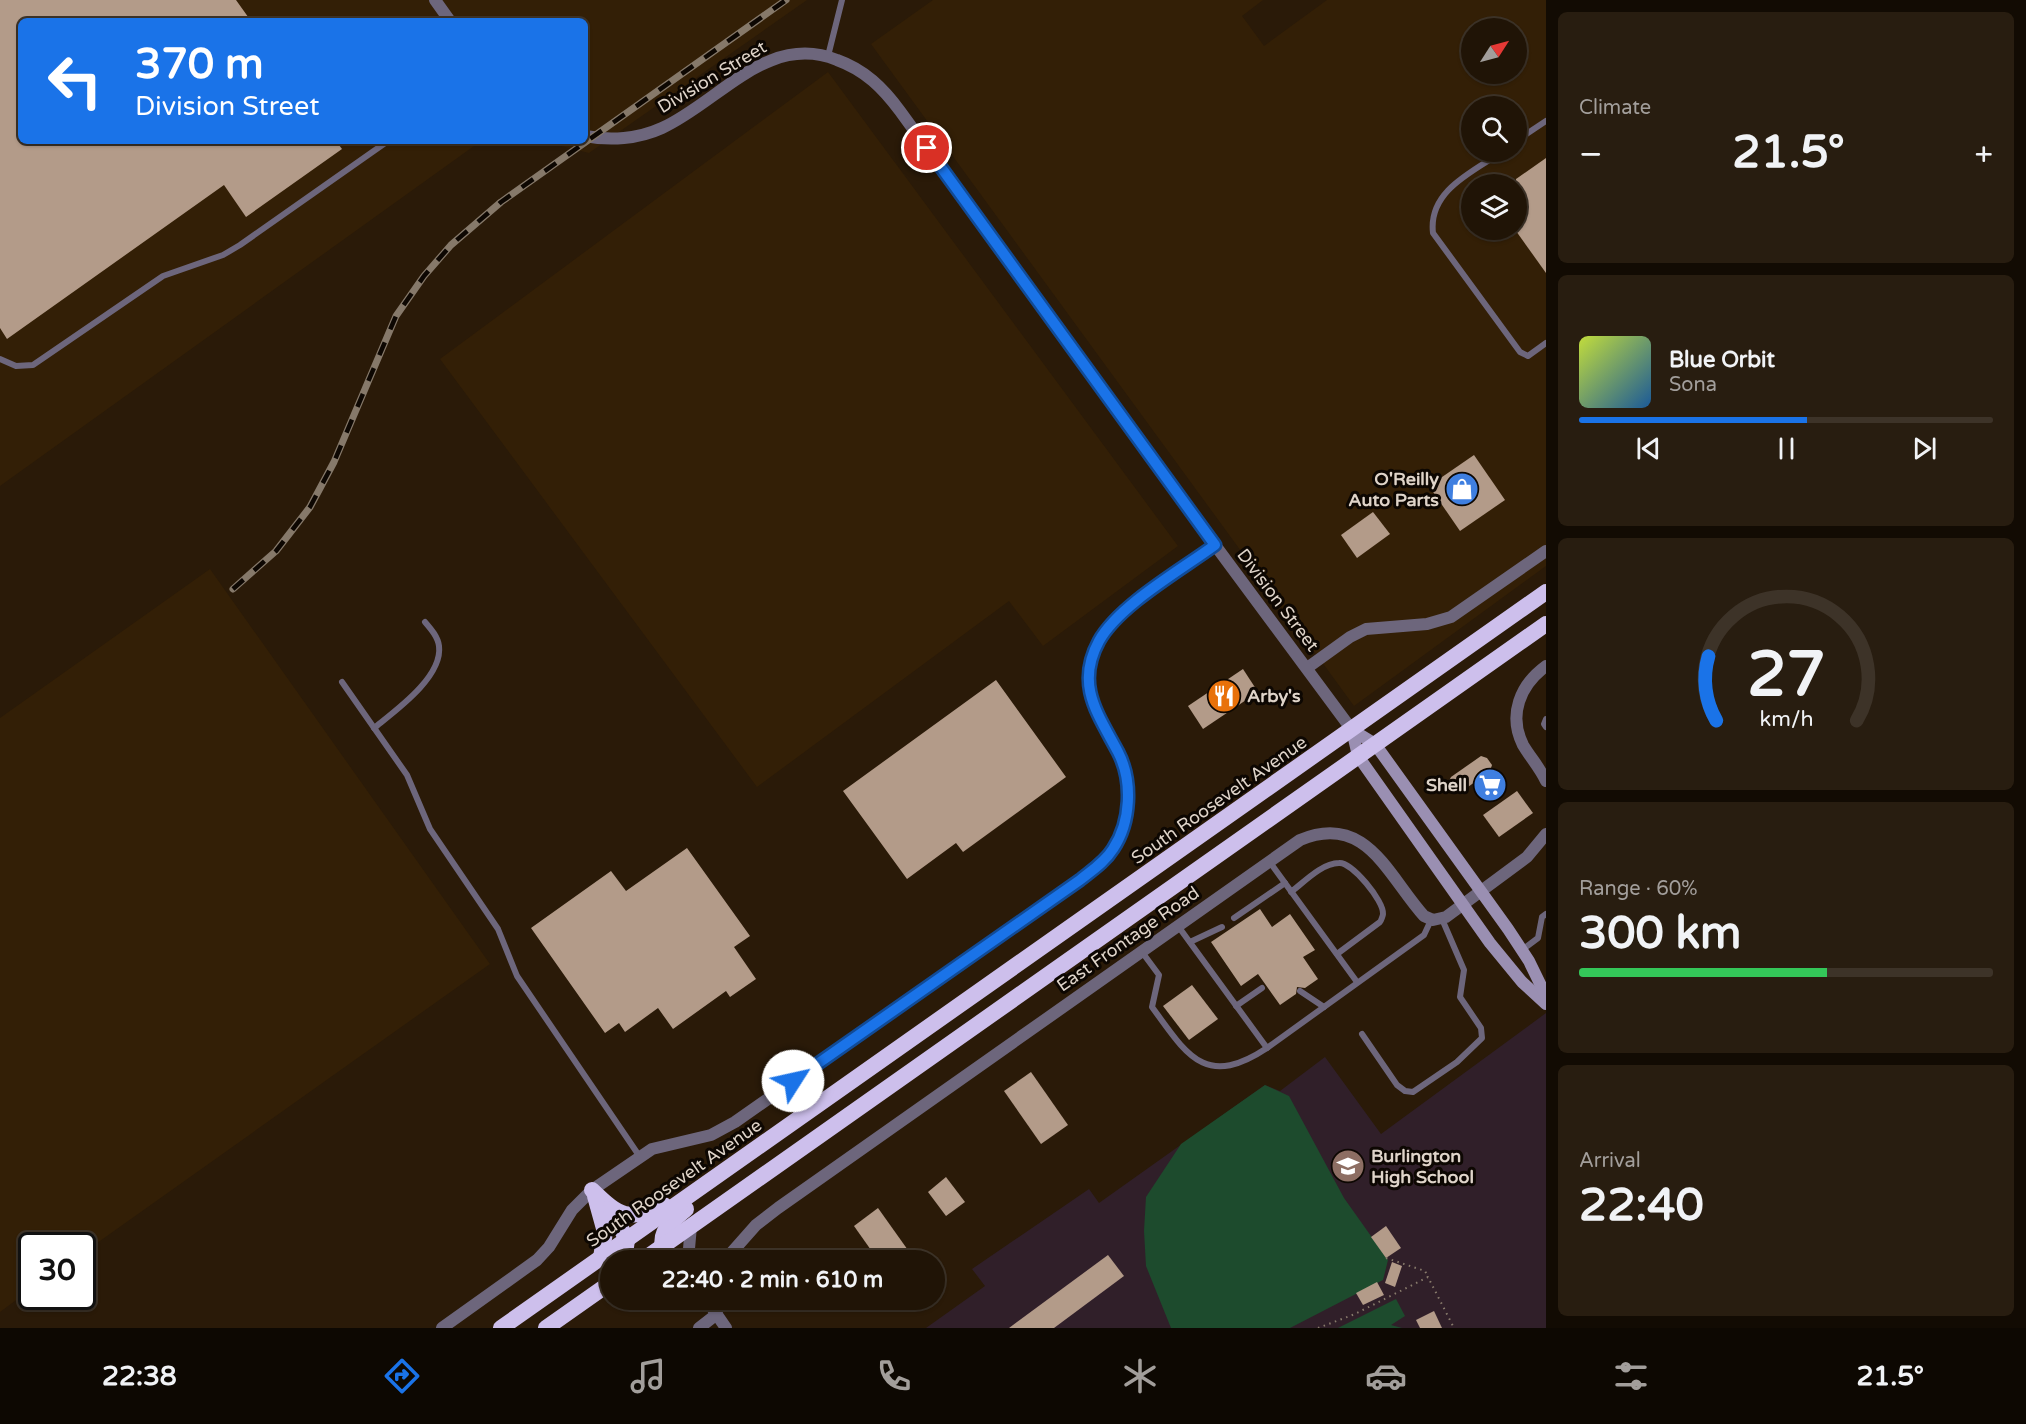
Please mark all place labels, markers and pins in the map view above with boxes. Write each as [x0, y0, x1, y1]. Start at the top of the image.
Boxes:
pin [901, 122, 952, 173]
place label: O'Reilly Auto Parts [1348, 468, 1439, 511]
shop icon: O'Reilly Auto Parts [1444, 471, 1480, 507]
restaurant icon: Arby's [1206, 678, 1242, 714]
place label: Arby's [1247, 685, 1301, 707]
supermarket icon: Shell [1472, 767, 1508, 803]
place label: Shell [1426, 774, 1467, 796]
place label: Burlington High School [1371, 1145, 1474, 1188]
school or university icon: Burlington High School [1330, 1148, 1366, 1184]

